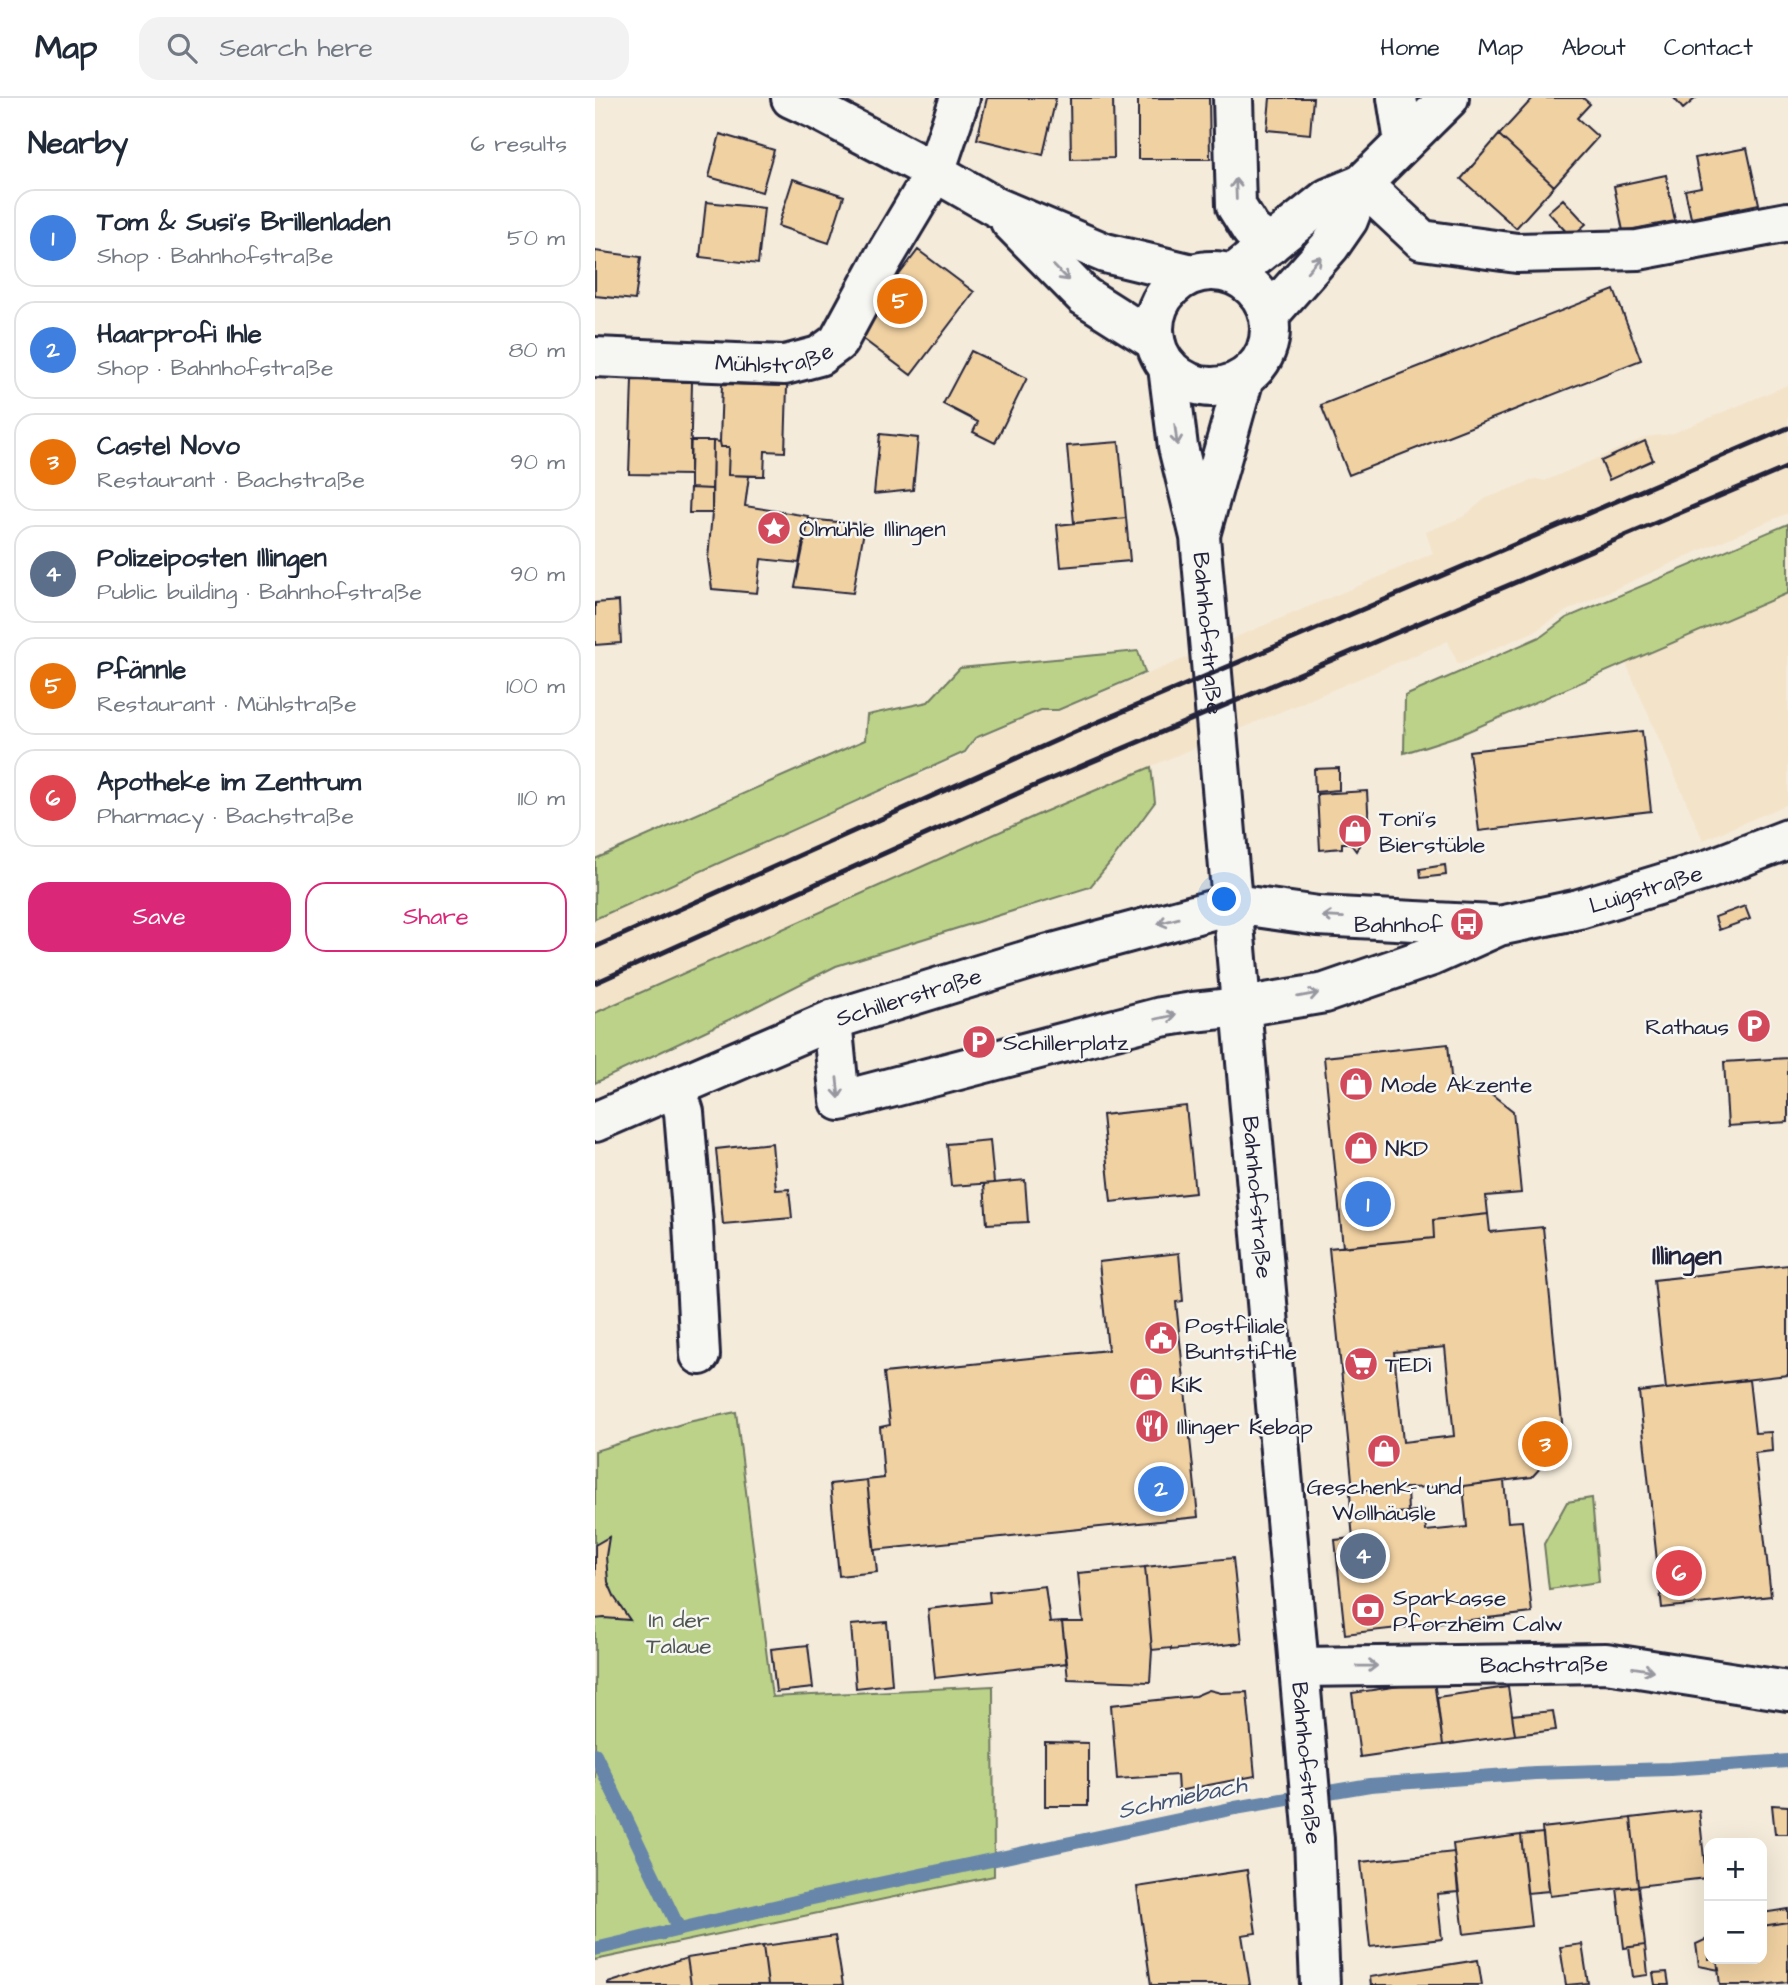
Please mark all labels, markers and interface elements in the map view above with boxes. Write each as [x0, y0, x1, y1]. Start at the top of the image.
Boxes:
search box [139, 17, 629, 80]
text: Map [35, 25, 97, 71]
icon: search [163, 29, 201, 67]
text: Search here [219, 30, 373, 66]
text: Home [1380, 31, 1440, 65]
text: Map [1478, 31, 1523, 65]
text: About [1561, 31, 1626, 65]
text: Contact [1664, 31, 1753, 65]
text: Nearby [28, 123, 128, 165]
text: 6 results [471, 128, 567, 160]
one-way arrow [1229, 178, 1243, 201]
text: Tom & Susi's Brillenladen [97, 204, 391, 240]
text: 1 [52, 222, 54, 254]
text: 50 m [507, 222, 565, 254]
text: Shop · Bahnhofstraße [97, 240, 334, 272]
one-way arrow [1306, 255, 1322, 273]
one-way arrow [1053, 264, 1070, 281]
pin: 5 [877, 275, 923, 327]
text: Haarprofi Ihle [97, 316, 262, 352]
text: 2 [46, 334, 60, 366]
text: 80 m [508, 334, 565, 366]
street label: Mühlstraße [714, 335, 841, 382]
text: Shop · Bahnhofstraße [97, 352, 334, 384]
one-way arrow [1170, 423, 1183, 446]
text: Castel Novo [97, 428, 240, 464]
text: 3 [47, 446, 59, 478]
text: 90 m [510, 446, 565, 478]
text: Restaurant · Bachstraße [97, 464, 365, 496]
place icon: Ölmühle Illingen [755, 509, 793, 547]
place label: Ölmühle Illingen [799, 513, 946, 546]
text: Polizeiposten Illingen [97, 540, 327, 576]
street label: Bahnhofstraße [1184, 551, 1231, 716]
text: 4 [45, 558, 61, 590]
text: 90 m [510, 558, 565, 590]
text: Public building · Bahnhofstraße [97, 576, 422, 608]
text: Pfännle [97, 652, 186, 688]
text: 5 [45, 670, 61, 702]
text: 100 m [506, 670, 565, 702]
text: Restaurant · Mühlstraße [97, 688, 357, 720]
text: Apotheke im Zentrum [97, 764, 361, 800]
text: 6 [46, 782, 60, 814]
text: 110 m [517, 782, 565, 814]
text: Pharmacy · Bachstraße [97, 800, 354, 832]
place label: Toni's Bierstüble [1379, 803, 1485, 861]
shop icon: Toni's Bierstüble [1336, 812, 1374, 850]
street label: Luigstraße [1585, 857, 1706, 922]
button: Save [28, 882, 291, 952]
button: Share [305, 882, 567, 952]
your location [1207, 882, 1241, 916]
bus stop icon: Bahnhof [1448, 905, 1486, 943]
place label: Bahnhof [1354, 909, 1443, 941]
one-way arrow [1322, 910, 1345, 923]
one-way arrow [1157, 915, 1179, 928]
street label: Schillerstraße [832, 960, 985, 1035]
one-way arrow [1296, 988, 1319, 1001]
parking icon: Rathaus [1735, 1007, 1773, 1045]
one-way arrow [1154, 1009, 1177, 1023]
place label: Rathaus [1645, 1011, 1729, 1043]
parking icon: Schillerplatz [960, 1023, 998, 1061]
place label: Schillerplatz [1003, 1027, 1129, 1059]
shop icon: Mode Akzente [1337, 1065, 1375, 1103]
place label: Mode Akzente [1381, 1069, 1532, 1101]
one-way arrow [832, 1076, 845, 1099]
street label: Bahnhofstraße [1234, 1115, 1280, 1280]
shop icon: NKD [1342, 1129, 1380, 1167]
place label: NKD [1385, 1133, 1428, 1165]
pin: 1 [1345, 1178, 1391, 1230]
district label: Illingen [1652, 1238, 1722, 1277]
place label: Postfiliale Buntstiftle [1185, 1310, 1297, 1368]
public building icon: Postfiliale Buntstiftle [1142, 1319, 1180, 1357]
supermarket icon: TEDi [1342, 1345, 1380, 1383]
place label: TEDi [1385, 1349, 1432, 1381]
shop icon: KiK [1127, 1365, 1165, 1403]
place label: KiK [1171, 1369, 1202, 1401]
restaurant icon: Illinger Kebap [1133, 1407, 1171, 1445]
place label: Illinger Kebap [1177, 1411, 1313, 1444]
pin: 3 [1522, 1418, 1568, 1470]
shop icon: Geschenk- und Wollhäusle [1365, 1432, 1403, 1470]
pin: 2 [1138, 1463, 1184, 1515]
place label: Geschenk- und Wollhäusle [1306, 1471, 1462, 1529]
pin: 4 [1340, 1530, 1386, 1582]
pin: 6 [1656, 1547, 1702, 1599]
place label: Sparkasse Pforzheim Calw [1393, 1582, 1563, 1640]
bank icon: Sparkasse Pforzheim Calw [1349, 1591, 1387, 1629]
park label: In der Talaue [646, 1604, 712, 1662]
street label: Bachstraße [1480, 1648, 1608, 1682]
one-way arrow [1355, 1659, 1378, 1673]
one-way arrow [1631, 1662, 1654, 1675]
street label: Bahnhofstraße [1283, 1681, 1329, 1846]
water label: Schmiebach [1115, 1768, 1251, 1828]
map controls [1704, 1838, 1767, 1964]
button: + [1704, 1838, 1767, 1901]
button: − [1704, 1901, 1767, 1964]

